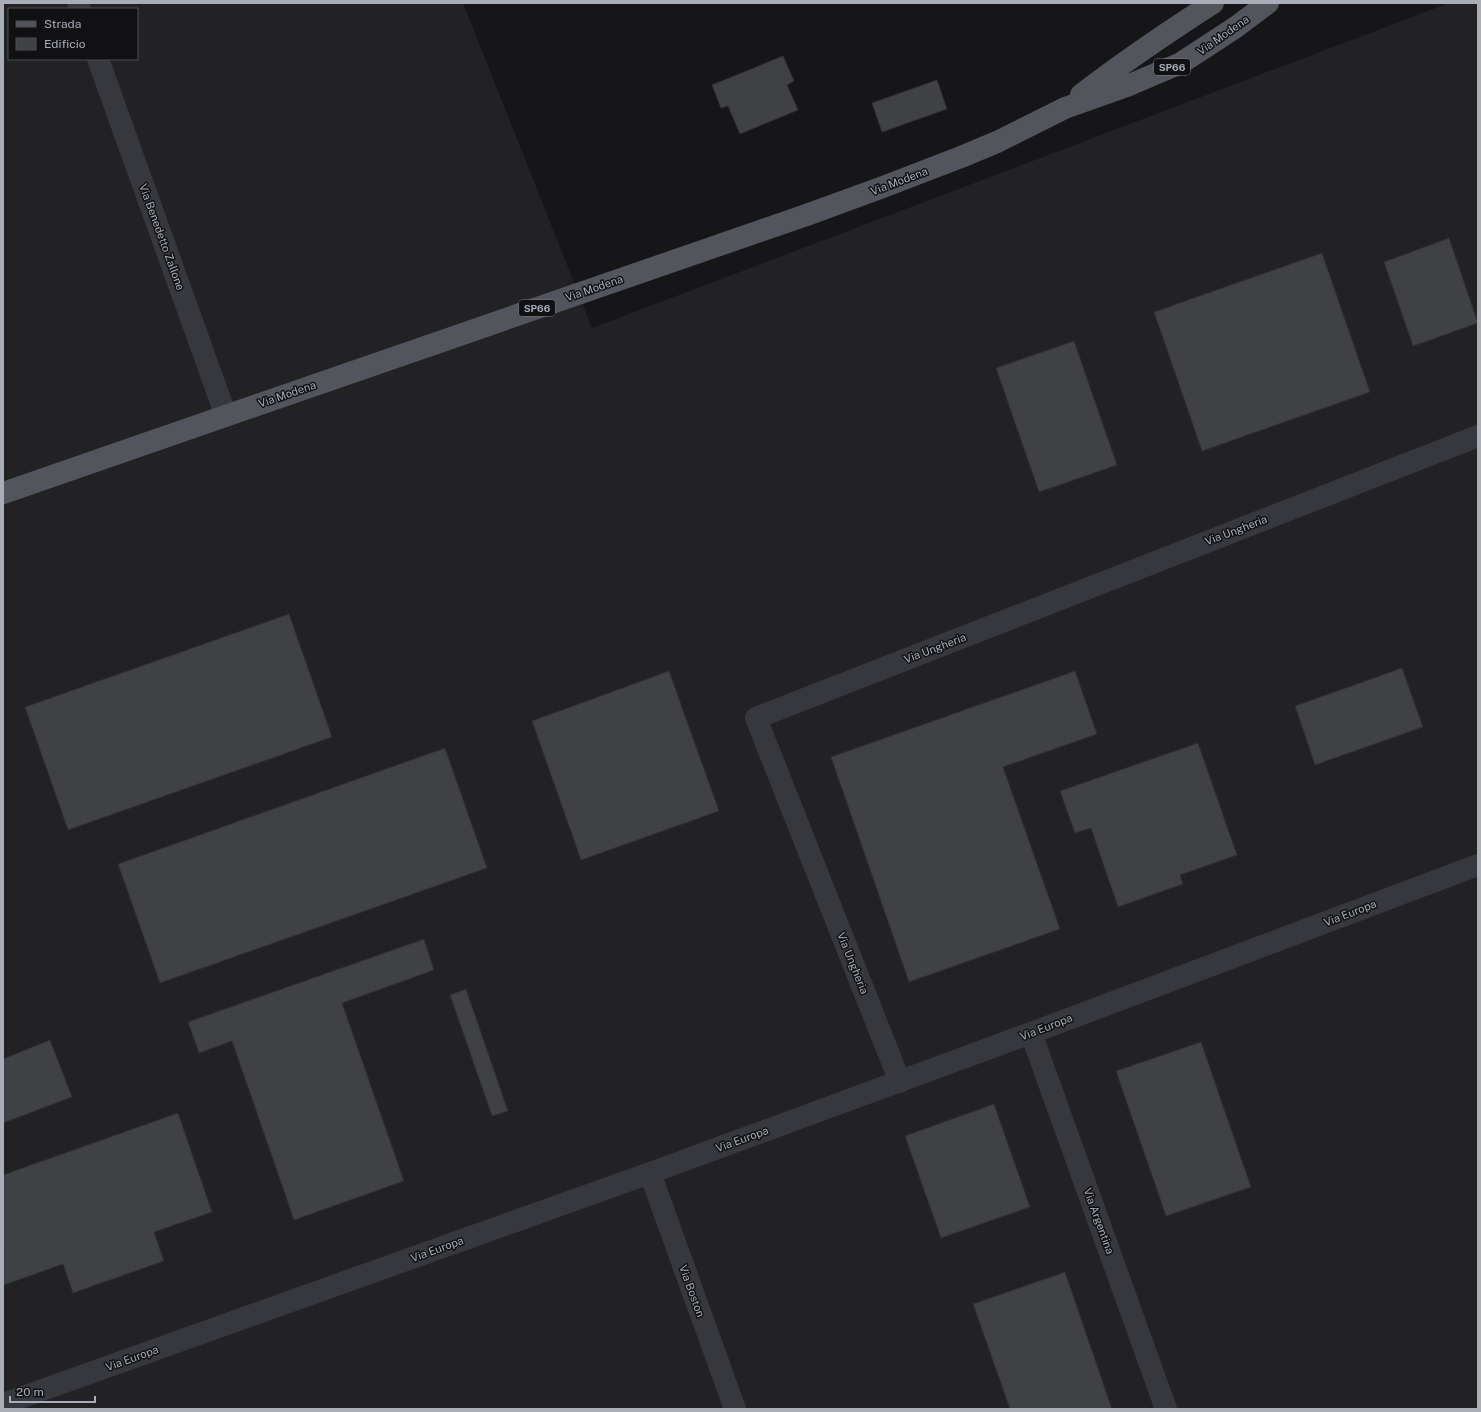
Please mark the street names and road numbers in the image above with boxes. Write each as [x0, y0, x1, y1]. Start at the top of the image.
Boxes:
street label: Via Modena [1195, 13, 1251, 57]
road number: SP66 [1154, 59, 1190, 75]
street label: Via Modena [869, 165, 929, 197]
street label: Via Benedetto Zallone [137, 182, 187, 292]
street label: Via Modena [564, 273, 624, 303]
road number: SP66 [519, 300, 555, 316]
street label: Via Modena [257, 379, 317, 409]
street label: Via Ungheria [1203, 513, 1269, 547]
street label: Via Ungheria [902, 631, 968, 665]
street label: Via Europa [1322, 898, 1378, 928]
street label: Via Ungheria [835, 930, 871, 996]
street label: Via Europa [1018, 1012, 1074, 1042]
street label: Via Europa [714, 1124, 770, 1154]
street label: Via Argentina [1082, 1186, 1116, 1256]
street label: Via Europa [409, 1234, 465, 1264]
street label: Via Boston [677, 1263, 707, 1319]
street label: Via Europa [104, 1343, 160, 1373]

